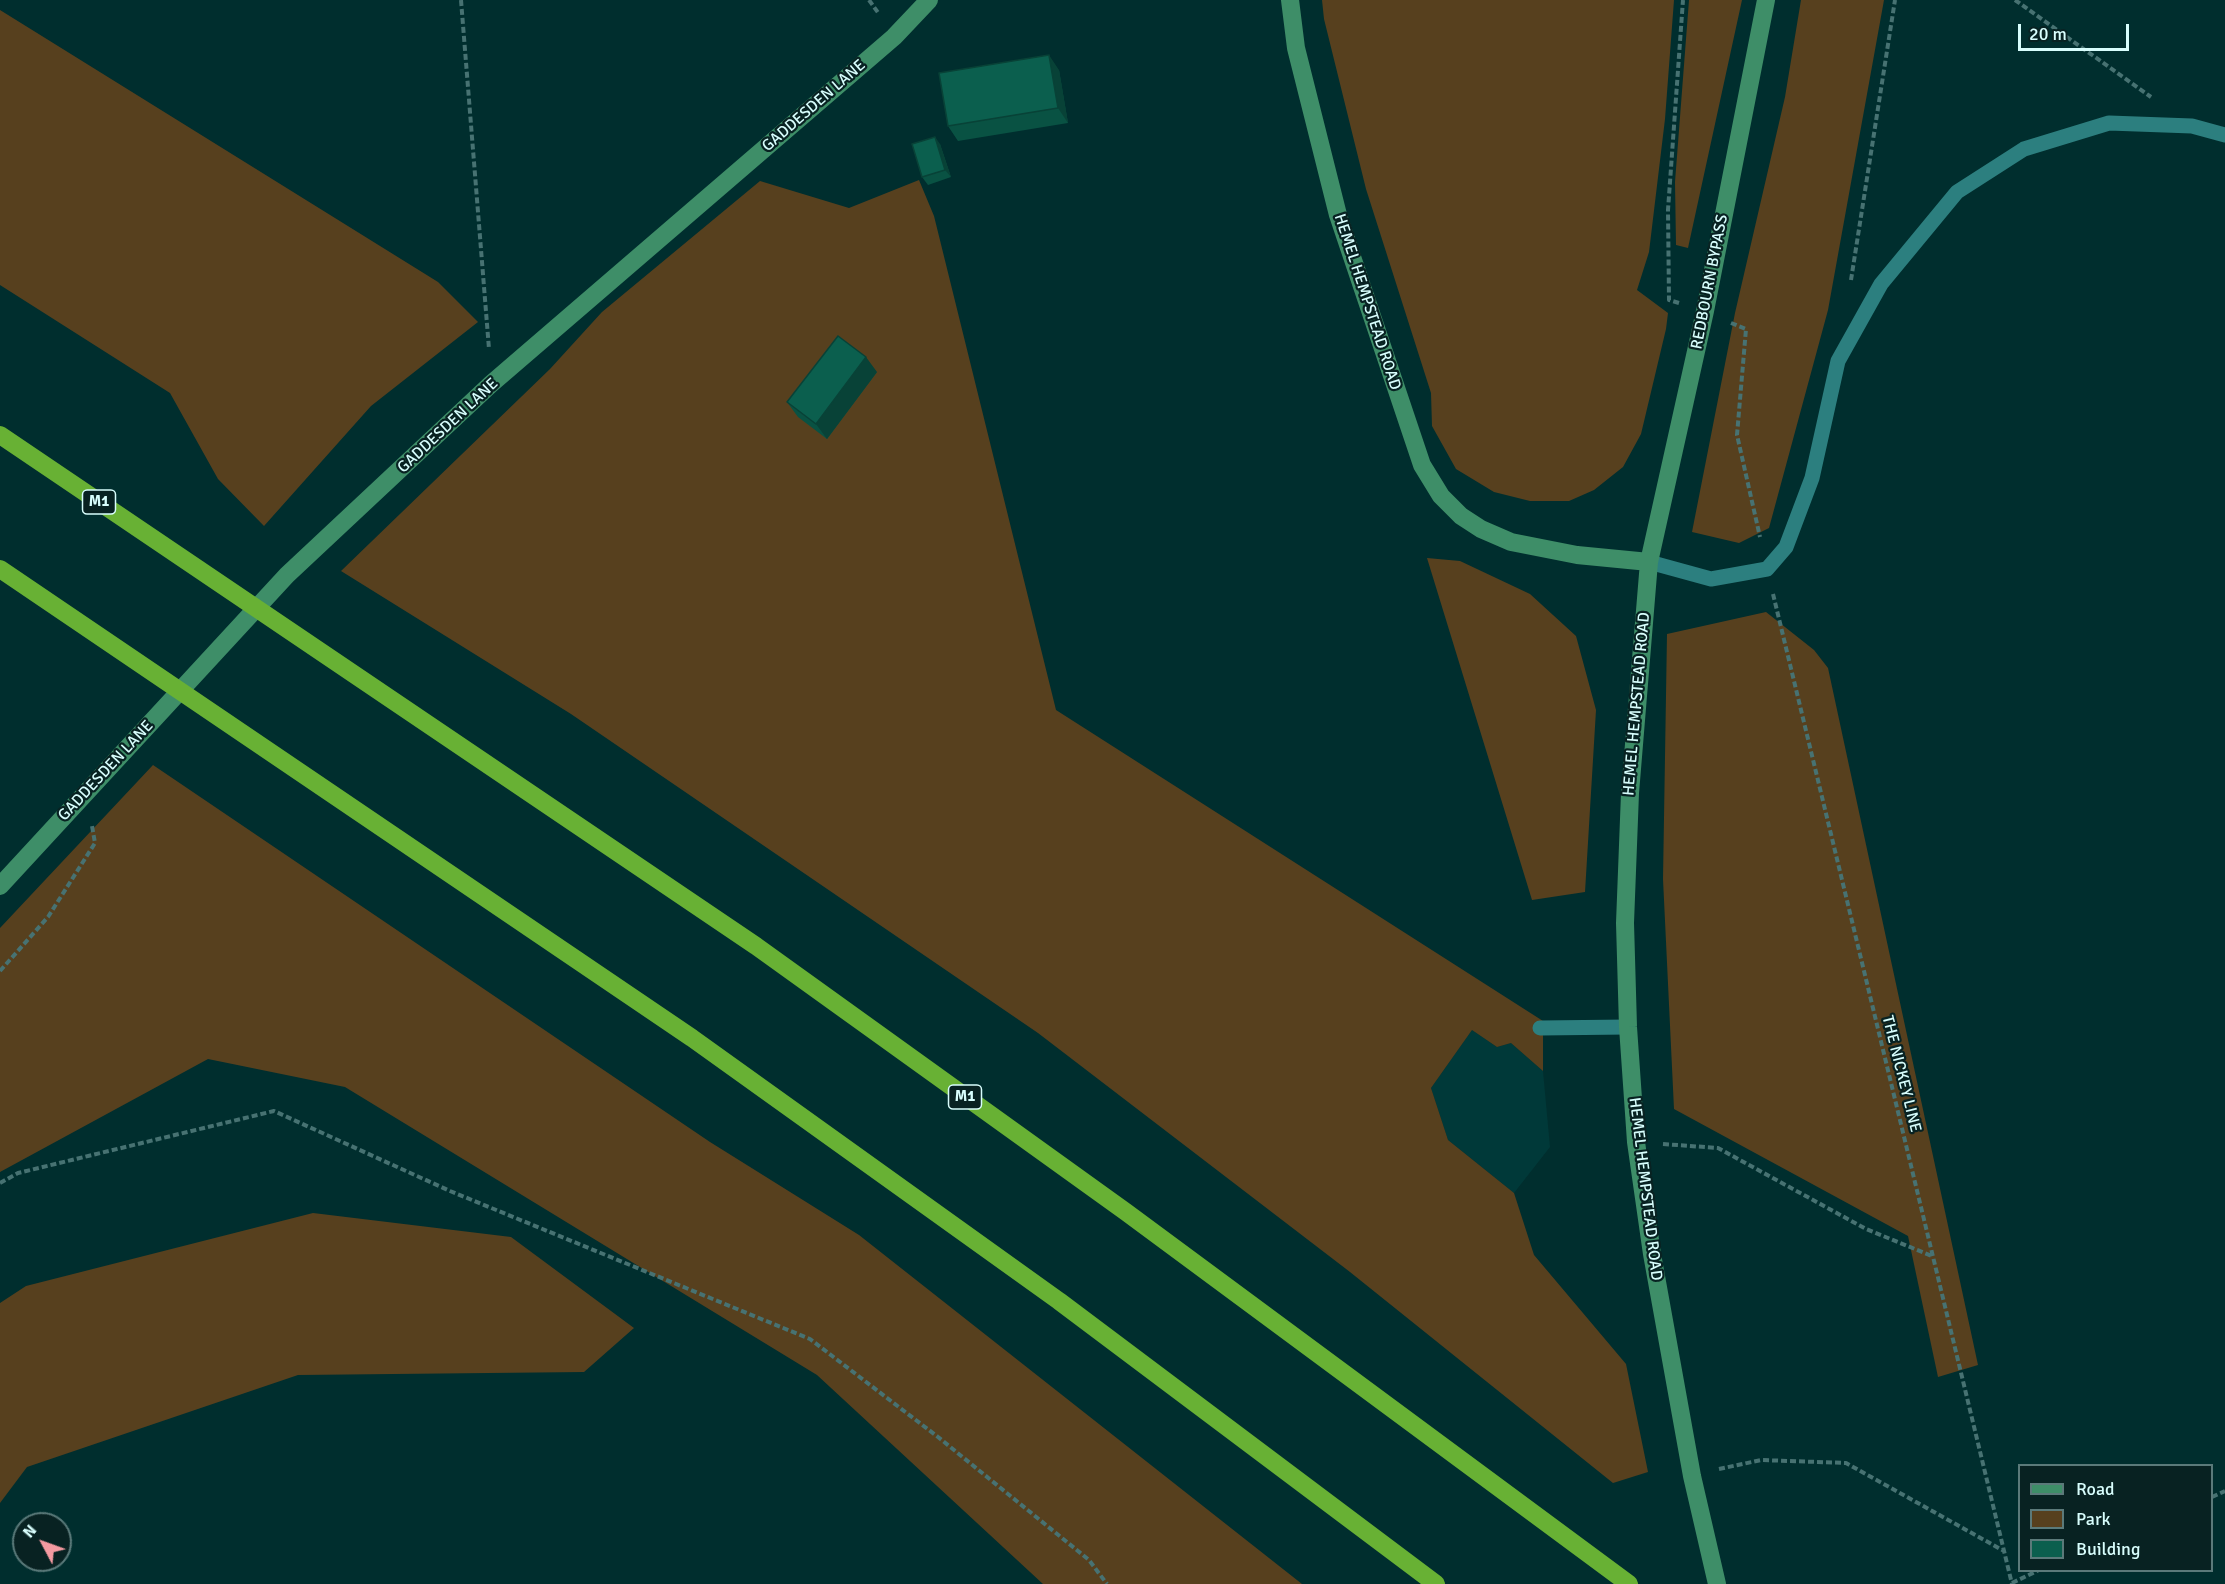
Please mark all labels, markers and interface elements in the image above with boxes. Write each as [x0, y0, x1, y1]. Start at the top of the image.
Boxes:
scale bar [2021, 12, 2132, 50]
text: 20 m [2029, 23, 2067, 45]
street label: GADDESDEN LANE [758, 56, 870, 156]
street label: HEMEL HEMPSTEAD ROAD [1329, 211, 1405, 393]
street label: REDBOURN BYPASS [1688, 213, 1732, 351]
street label: GADDESDEN LANE [394, 374, 502, 478]
road number: M1 [82, 490, 116, 514]
street label: HEMEL HEMPSTEAD ROAD [1619, 611, 1655, 797]
street label: GADDESDEN LANE [54, 717, 158, 825]
street label: THE NICKEY LINE [1877, 1014, 1925, 1134]
road number: M1 [948, 1085, 982, 1109]
street label: HEMEL HEMPSTEAD ROAD [1624, 1096, 1666, 1282]
legend [2018, 1464, 2213, 1572]
text: Road [2076, 1478, 2115, 1500]
text: Park [2076, 1508, 2111, 1530]
north arrow [12, 1512, 72, 1572]
text: N [19, 1521, 41, 1542]
text: Building [2076, 1538, 2140, 1560]

